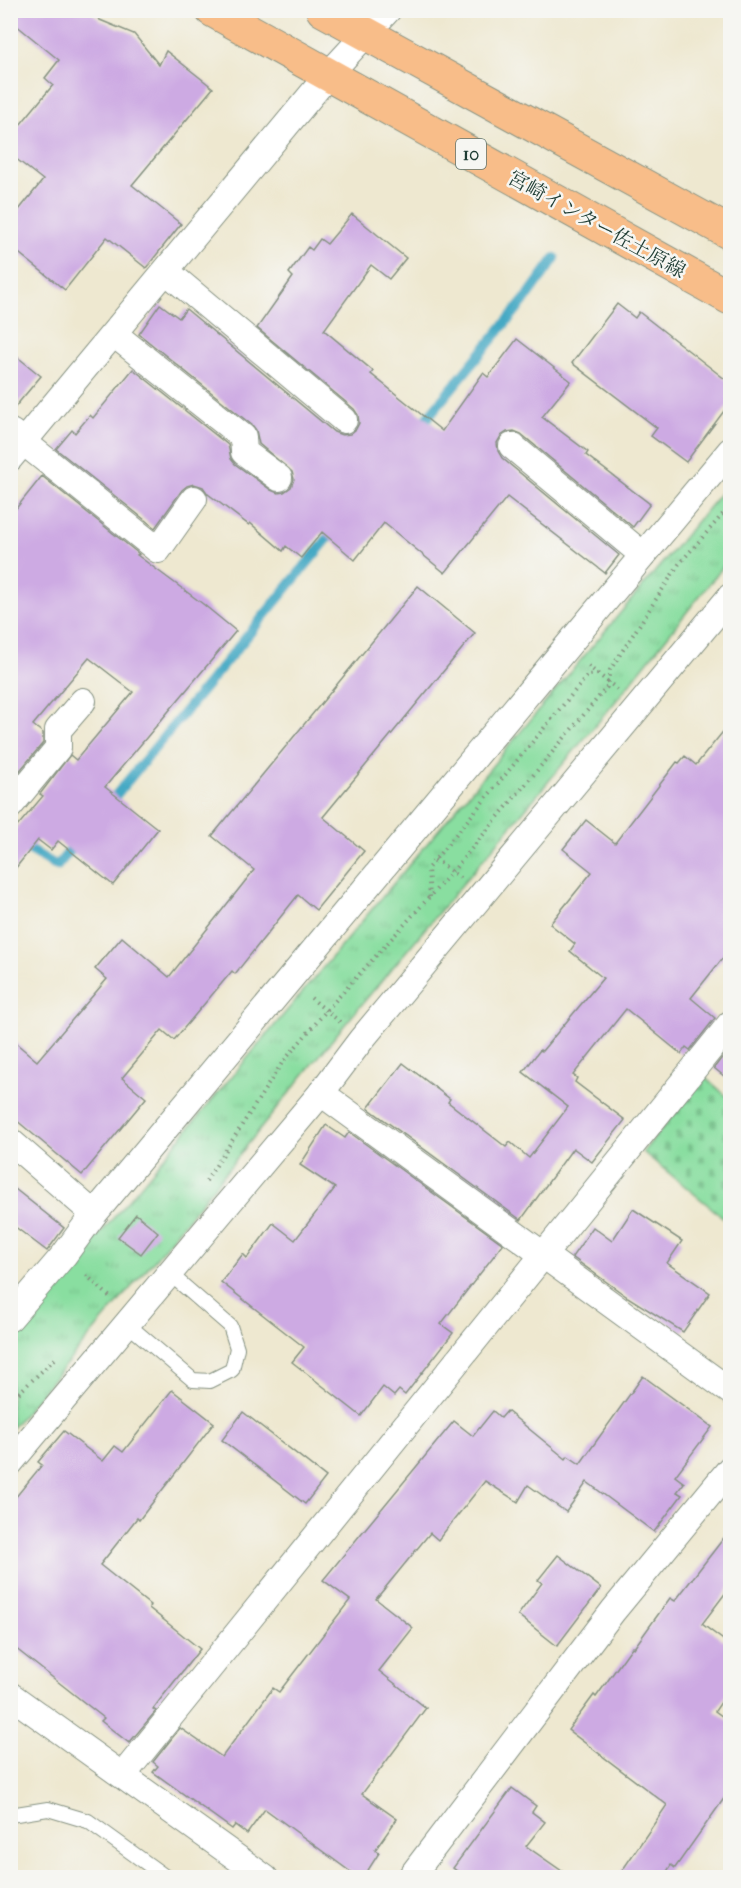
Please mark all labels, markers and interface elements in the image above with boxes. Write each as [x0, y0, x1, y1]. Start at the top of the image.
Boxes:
road number: 10 [456, 139, 486, 169]
street label: 宮崎インター佐土原線 [504, 166, 689, 283]

